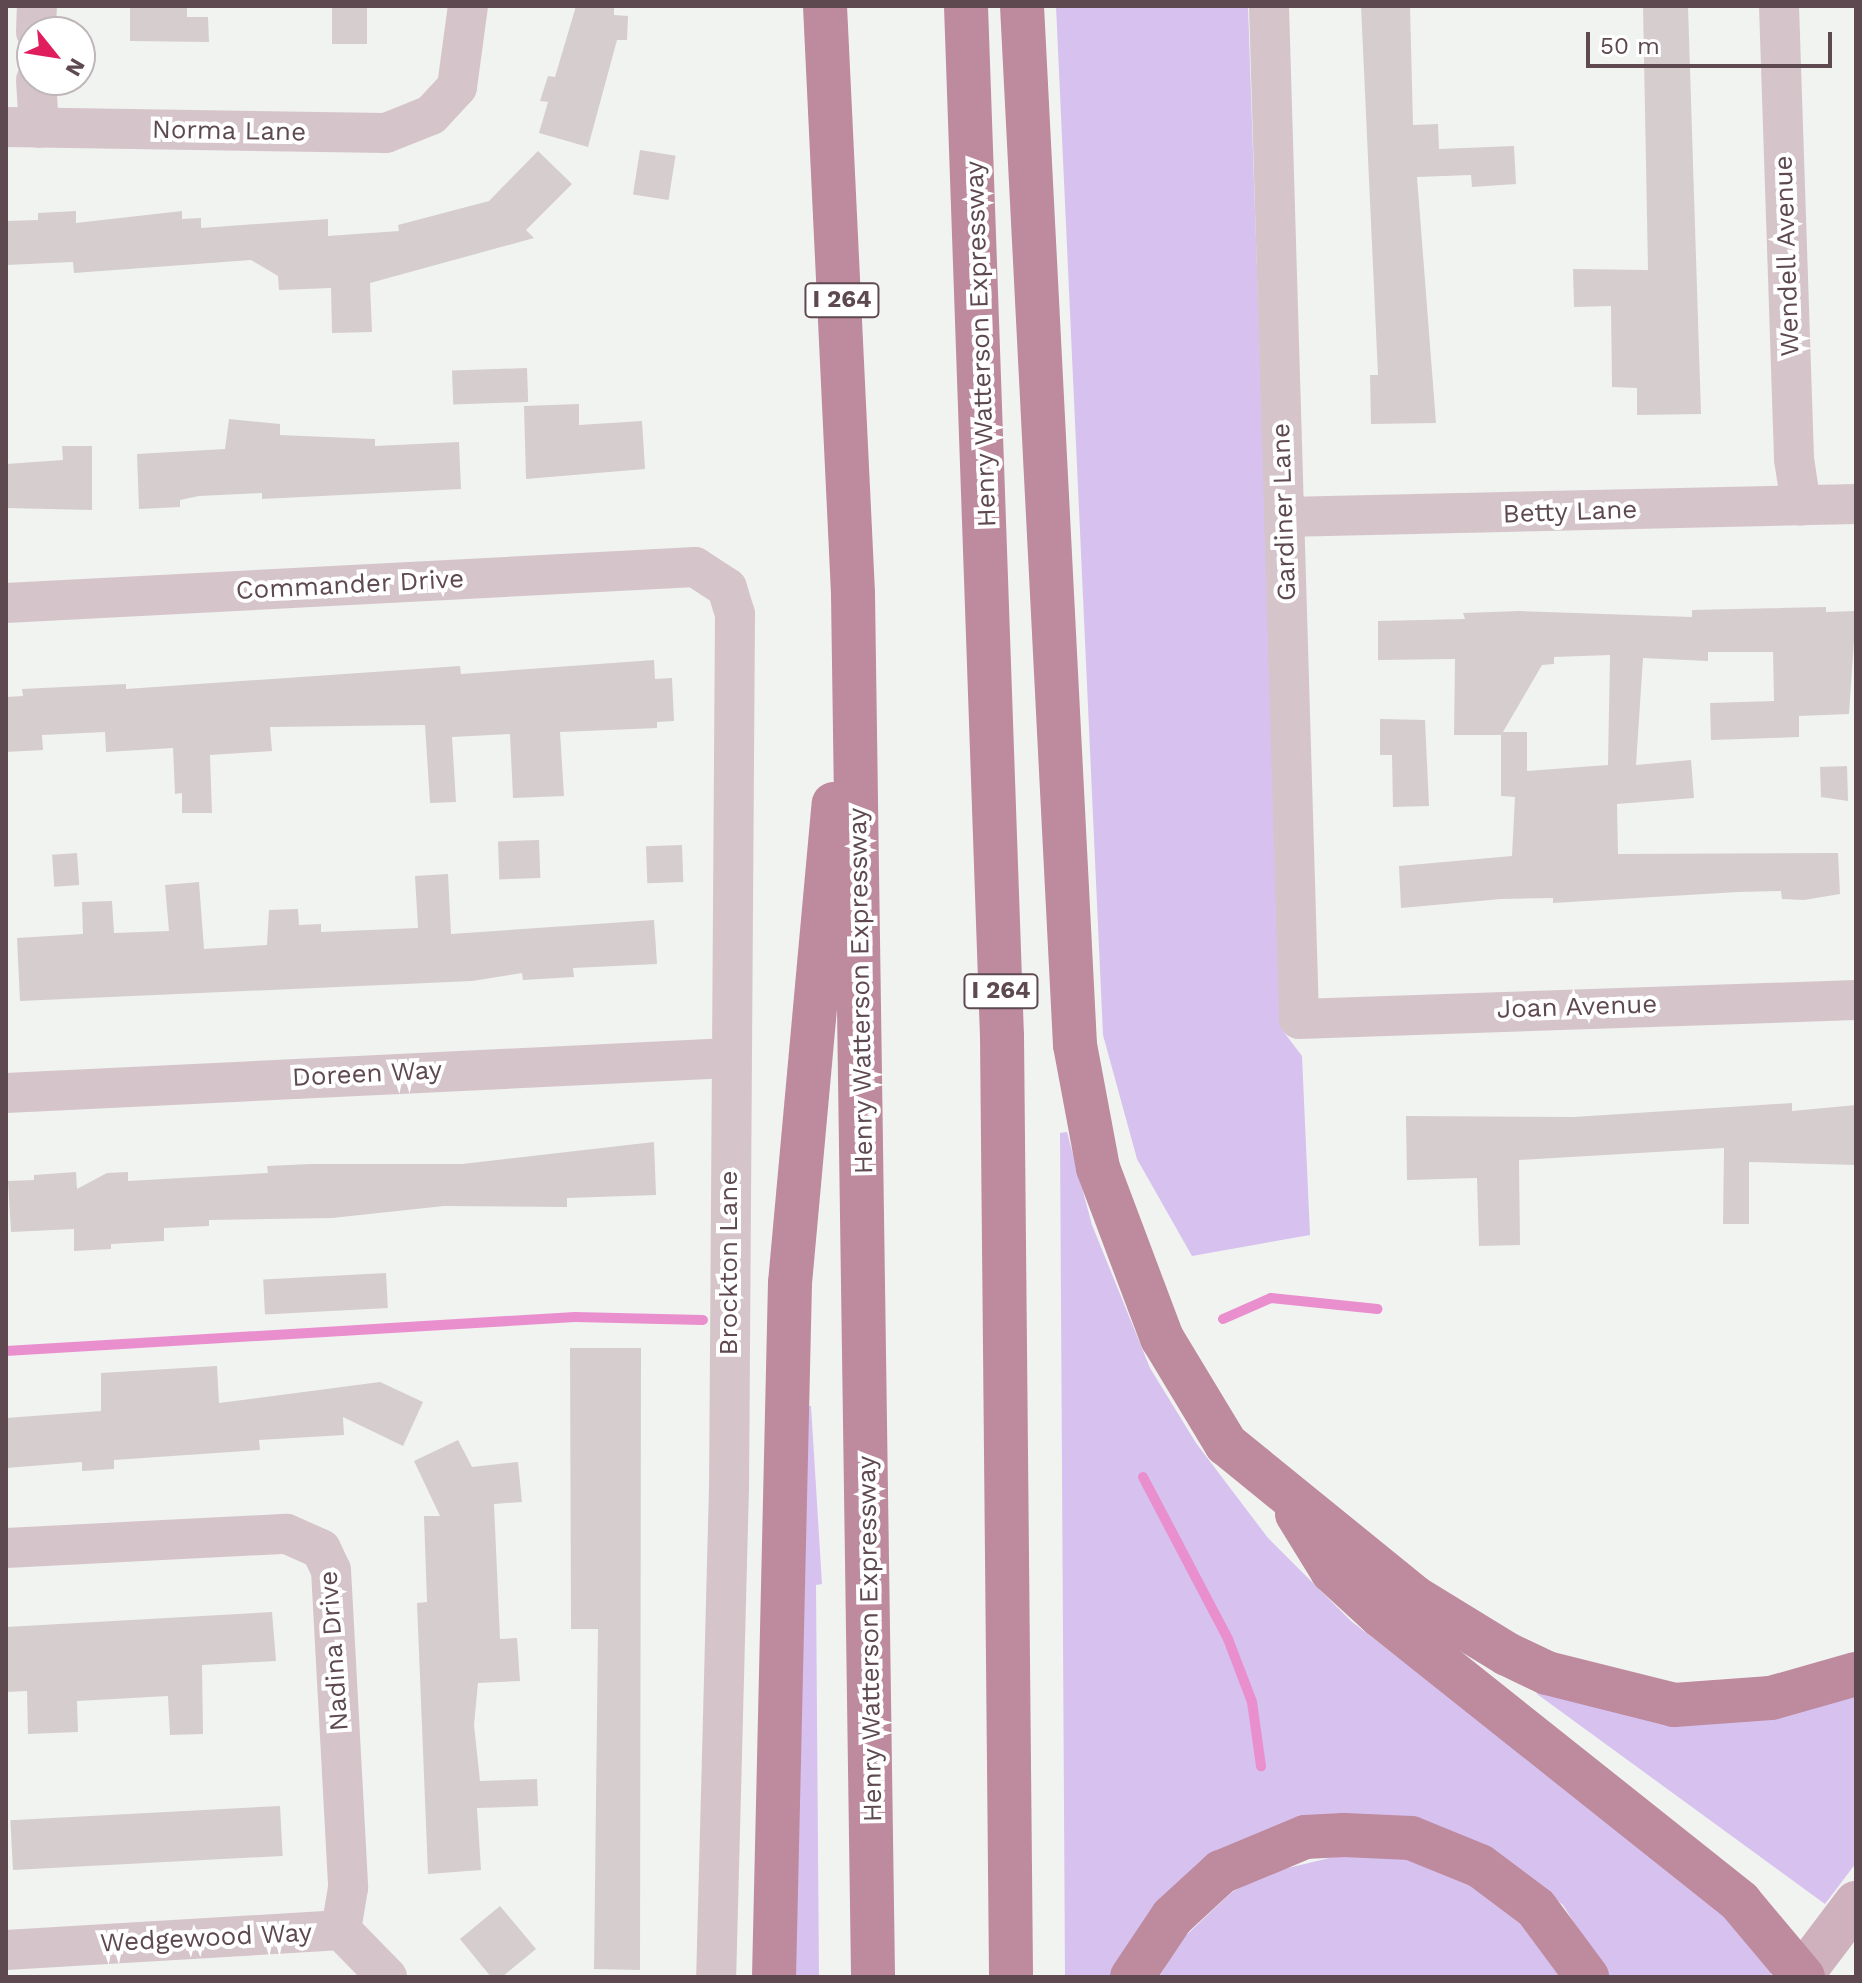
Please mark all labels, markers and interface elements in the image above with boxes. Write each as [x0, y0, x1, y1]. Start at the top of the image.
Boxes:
north arrow [16, 16, 96, 96]
scale bar [1590, 16, 1836, 66]
text: 50 m [1600, 32, 1660, 60]
text: N [61, 54, 90, 81]
street label: Norma Lane [151, 114, 307, 148]
street label: Wendell Avenue [1768, 154, 1806, 358]
street label: Henry Watterson Expressway [959, 160, 1003, 528]
road number: I 264 [804, 280, 880, 320]
street label: Gardiner Lane [1265, 422, 1303, 602]
street label: Betty Lane [1502, 494, 1638, 530]
street label: Commander Drive [235, 563, 465, 607]
street label: Henry Watterson Expressway [842, 807, 880, 1175]
road number: I 264 [963, 971, 1039, 1011]
street label: Joan Avenue [1496, 989, 1658, 1025]
street label: Doreen Way [291, 1054, 443, 1094]
street label: Brockton Lane [713, 1171, 745, 1355]
street label: Henry Watterson Expressway [851, 1455, 889, 1823]
street label: Nadina Drive [313, 1570, 355, 1732]
street label: Wedgewood Way [99, 1917, 313, 1959]

